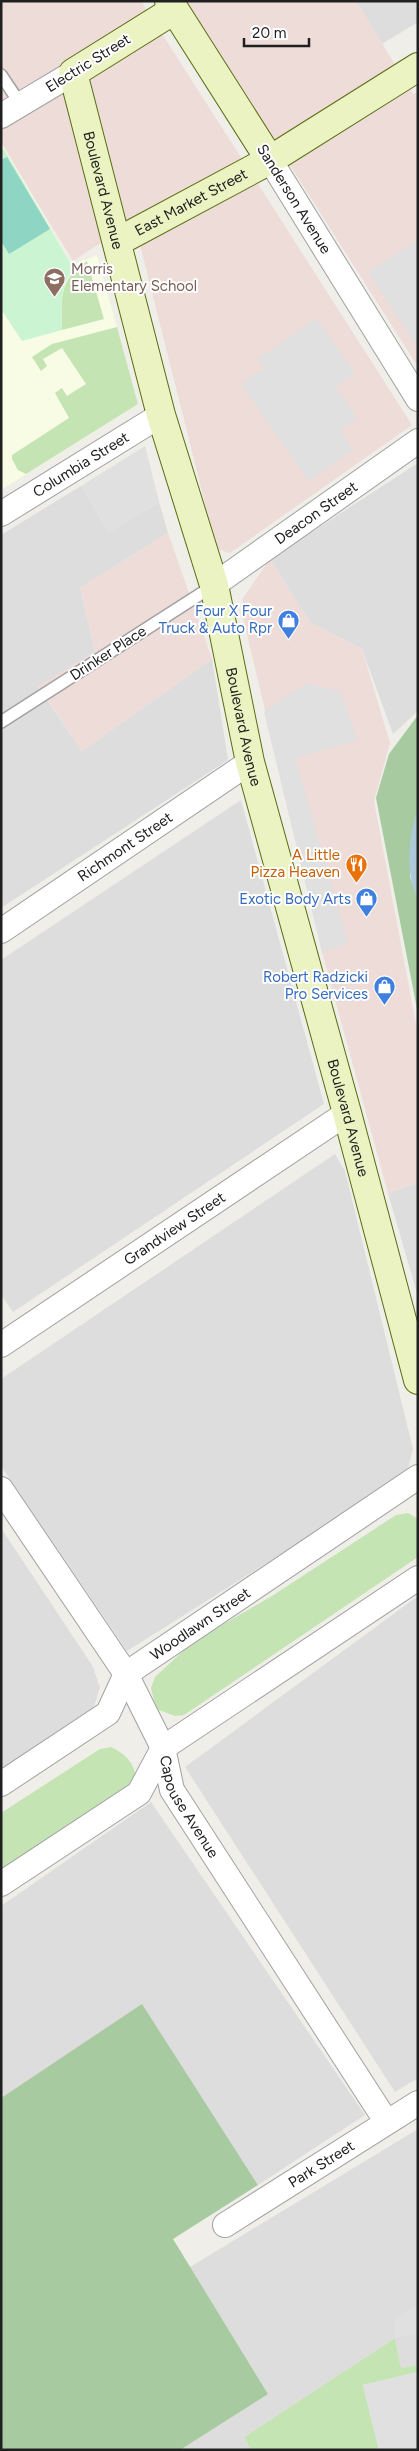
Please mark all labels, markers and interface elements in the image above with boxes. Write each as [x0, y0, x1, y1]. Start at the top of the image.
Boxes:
scale bar [244, 15, 309, 47]
text: 20 m [252, 24, 286, 42]
street label: Electric Street [42, 30, 134, 96]
street label: Boulevard Avenue [79, 129, 127, 251]
street label: Sanderson Avenue [253, 141, 335, 257]
street label: East Market Street [132, 165, 251, 240]
place label: Morris Elementary School [71, 260, 197, 295]
school or university icon: Morris Elementary School [43, 266, 67, 297]
street label: Columbia Street [30, 428, 133, 501]
street label: Deacon Street [271, 477, 361, 548]
place label: Four X Four Truck & Auto Rpr [159, 602, 272, 637]
shop icon: Four X Four Truck & Auto Rpr [276, 608, 300, 639]
street label: Drinker Place [67, 622, 149, 684]
street label: Boulevard Avenue [222, 666, 265, 788]
street label: Richmont Street [74, 808, 176, 885]
place label: A Little Pizza Heaven [251, 846, 340, 881]
restaurant icon: A Little Pizza Heaven [344, 852, 368, 883]
shop icon: Exotic Body Arts [355, 887, 379, 918]
place label: Exotic Body Arts [239, 890, 351, 908]
place label: Robert Radzicki Pro Services [263, 968, 368, 1003]
shop icon: Robert Radzicki Pro Services [372, 974, 396, 1005]
street label: Boulevard Avenue [324, 1057, 373, 1179]
street label: Grandview Street [121, 1188, 229, 1269]
street label: Woodlawn Street [147, 1584, 254, 1664]
street label: Capouse Avenue [156, 1754, 223, 1861]
street label: Park Street [285, 2136, 358, 2192]

